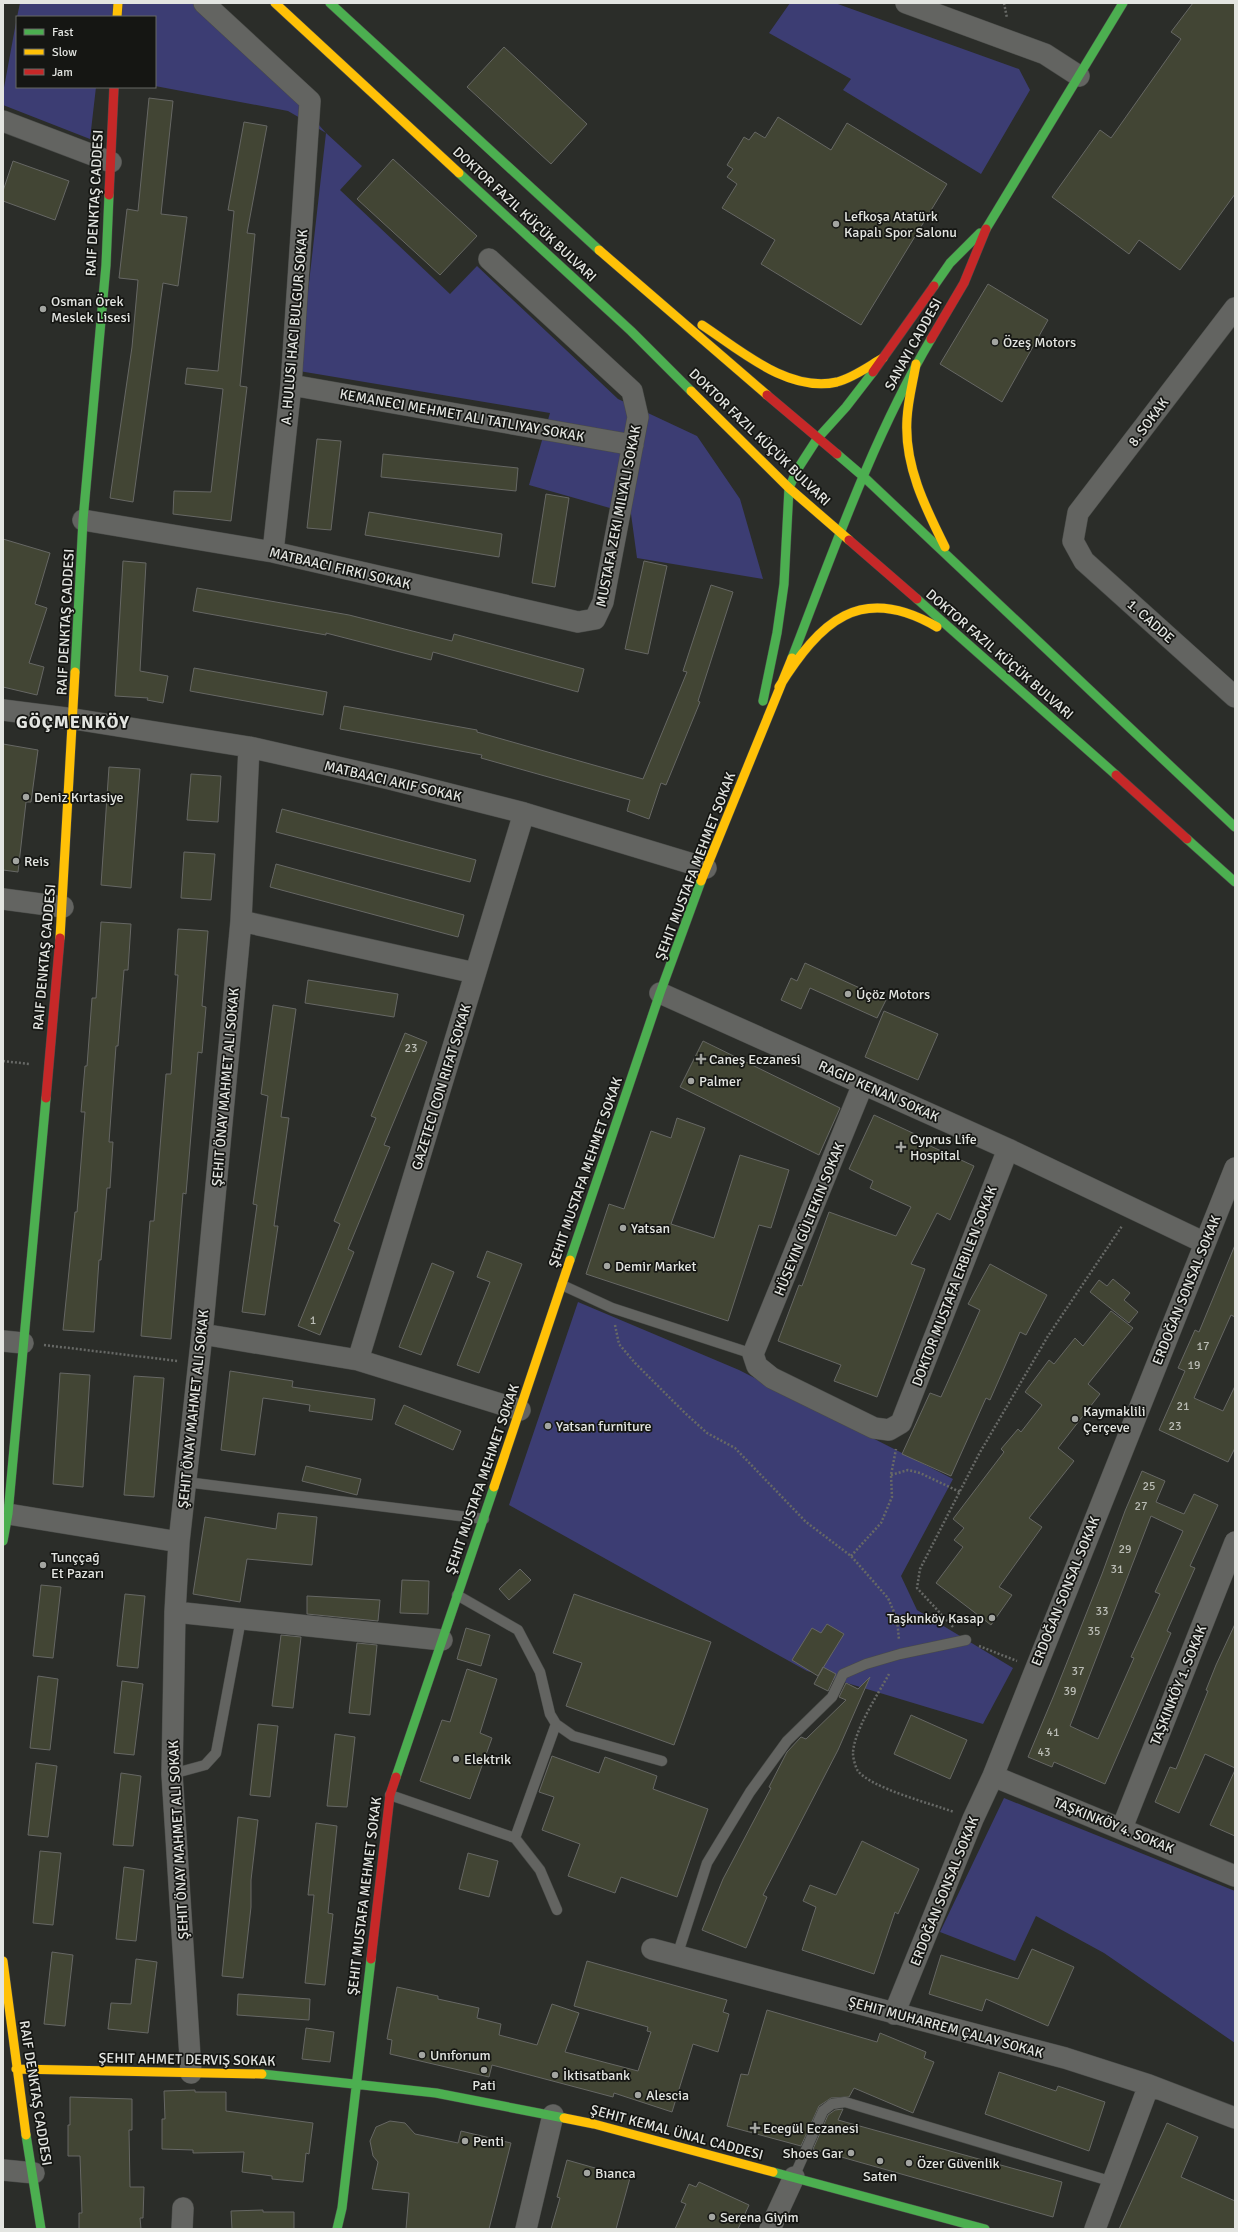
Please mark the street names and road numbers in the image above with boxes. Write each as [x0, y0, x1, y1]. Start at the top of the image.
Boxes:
street label: RAIF DENKTAŞ CADDESI [82, 129, 107, 277]
street label: DOKTOR FAZIL KÜÇÜK BULVARI [449, 143, 600, 285]
street label: A. HULUSI HACI BULGUR SOKAK [277, 228, 312, 425]
street label: SANAYI CADDESI [881, 295, 946, 393]
street label: DOKTOR FAZIL KÜÇÜK BULVARI [685, 365, 834, 509]
street label: KEMANECI MEHMET ALI TATLIYAY SOKAK [338, 386, 586, 446]
street label: 8. SOKAK [1125, 394, 1173, 450]
street label: MUSTAFA ZEKI MILYALI SOKAK [593, 423, 645, 608]
street label: MATBAACI FIRKI SOKAK [268, 544, 413, 593]
street label: RAIF DENKTAŞ CADDESI [53, 548, 78, 696]
street label: DOKTOR FAZIL KÜÇÜK BULVARI [922, 586, 1077, 723]
street label: 1. CADDE [1124, 596, 1178, 647]
street label: MATBAACI AKIF SOKAK [322, 757, 464, 806]
street label: ŞEHIT MUSTAFA MEHMET SOKAK [652, 769, 739, 963]
street label: RAIF DENKTAŞ CADDESI [30, 883, 59, 1031]
street label: ŞEHIT ÖNAY MAHMET ALI SOKAK [208, 986, 243, 1187]
street label: GAZETECI CON RIFAT SOKAK [408, 1001, 475, 1172]
street label: RAGIP KENAN SOKAK [816, 1057, 942, 1126]
street label: ŞEHIT MUSTAFA MEHMET SOKAK [545, 1074, 626, 1269]
street label: HÜSEYIN GÜLTEKIN SOKAK [771, 1139, 848, 1299]
street label: DOKTOR MUSTAFA ERBILEN SOKAK [908, 1183, 1001, 1389]
street label: ERDOĞAN SONSAL SOKAK [1149, 1212, 1225, 1368]
street label: ŞEHIT ÖNAY MAHMET ALI SOKAK [175, 1308, 212, 1509]
street label: ŞEHIT MUSTAFA MEHMET SOKAK [442, 1381, 523, 1576]
street label: ERDOĞAN SONSAL SOKAK [1028, 1513, 1104, 1669]
street label: TAŞKINKÖY 1. SOKAK [1147, 1622, 1211, 1748]
street label: ŞEHIT ÖNAY MAHMET ALI SOKAK [165, 1739, 192, 1940]
street label: TAŞKINKÖY 4. SOKAK [1051, 1794, 1177, 1858]
street label: ŞEHIT MUSTAFA MEHMET SOKAK [344, 1795, 385, 1996]
street label: ERDOĞAN SONSAL SOKAK [907, 1813, 983, 1969]
street label: ŞEHIT MUHARREM ÇALAY SOKAK [846, 1993, 1046, 2062]
street label: RAIF DENKTAŞ CADDESI [16, 2019, 55, 2167]
street label: ŞEHIT AHMET DERVIŞ SOKAK [98, 2049, 276, 2070]
street label: ŞEHIT KEMAL ÜNAL CADDESI [589, 2101, 765, 2164]

